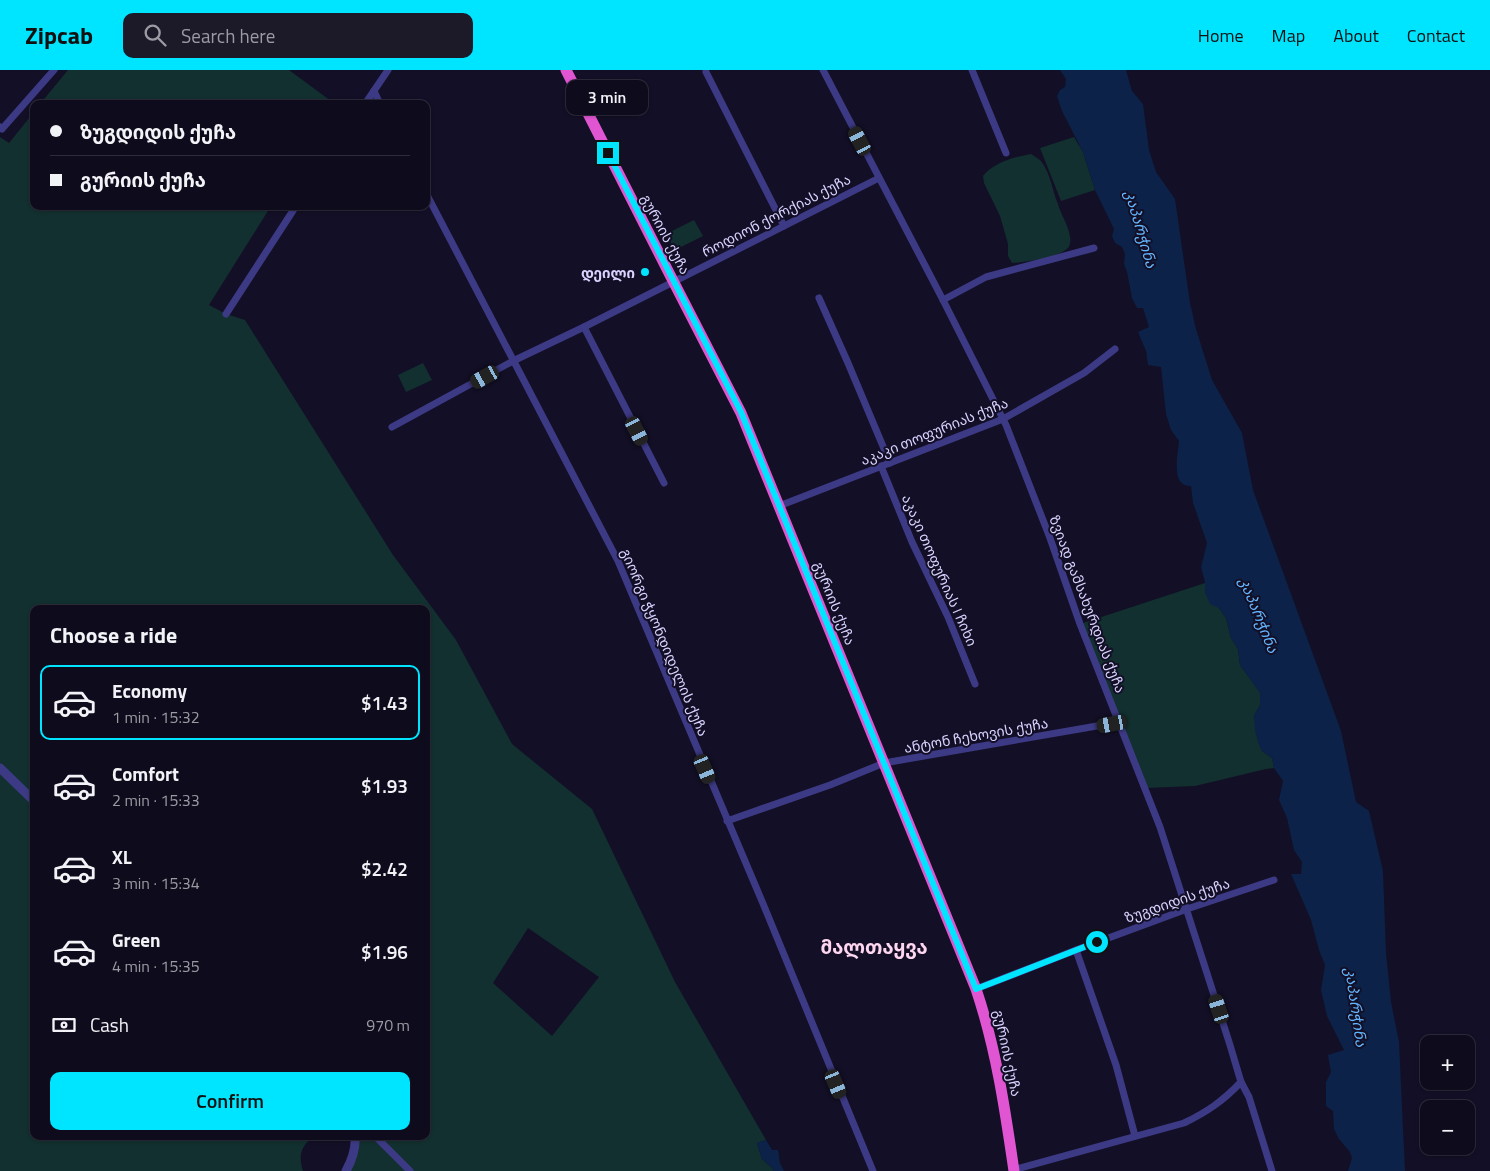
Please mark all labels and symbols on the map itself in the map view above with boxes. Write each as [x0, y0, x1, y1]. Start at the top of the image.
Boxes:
callout: 3 min [567, 81, 649, 116]
car [846, 124, 873, 158]
route end [597, 142, 619, 164]
street label: როდიონ ქორქიას ქუჩა [698, 168, 854, 262]
water label: კაპარჭინა [1119, 187, 1163, 271]
street label: გურიის ქუჩა [636, 190, 696, 278]
place label: დეილი [581, 262, 635, 283]
marker: დეილი [639, 266, 651, 278]
car [468, 363, 501, 391]
street label: აკაკი თოფურიას ქუჩა [857, 392, 1011, 470]
car [623, 414, 650, 448]
street label: აკაკი თოფურიას I ჩიხი [897, 491, 983, 649]
street label: ზვიად გამსახურდიას ქუჩა [1044, 512, 1132, 696]
street label: გიორგი ჭყონდიდელის ქუჩა [616, 545, 714, 739]
street label: გურიის ქუჩა [809, 558, 861, 648]
water label: კაპარჭინა [1233, 574, 1285, 657]
street label: ანტონ ჩეხოვის ქუჩა [902, 712, 1050, 758]
car [1095, 714, 1128, 734]
car [692, 752, 717, 786]
street label: ზუგდიდის ქუჩა [1122, 872, 1232, 928]
route start [1086, 931, 1108, 953]
district label: მალთაყვა [820, 932, 928, 961]
water label: კაპარჭინა [1339, 966, 1373, 1049]
car [1207, 992, 1230, 1026]
street label: გურიის ქუჩა [989, 1008, 1027, 1098]
car [823, 1067, 848, 1101]

